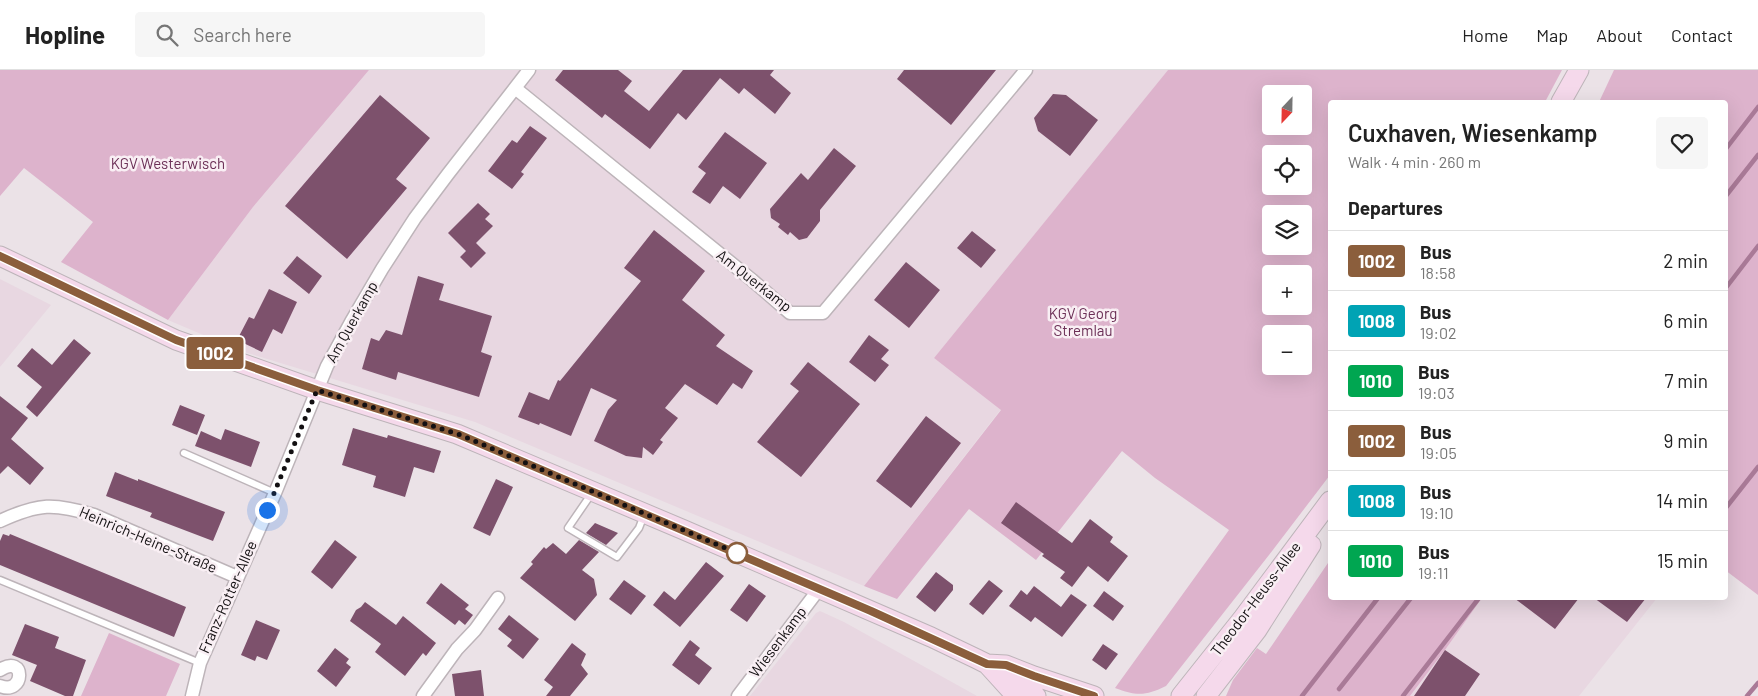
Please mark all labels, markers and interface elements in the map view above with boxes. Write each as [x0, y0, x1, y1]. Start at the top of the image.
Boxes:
search box [135, 12, 485, 57]
text: Hopline [25, 20, 105, 49]
icon: search [153, 21, 181, 49]
text: Search here [193, 23, 292, 46]
text: Home [1462, 24, 1508, 46]
text: Map [1536, 24, 1568, 46]
text: About [1596, 24, 1643, 46]
text: Contact [1671, 24, 1733, 46]
north arrow [1262, 85, 1312, 135]
map controls [1262, 85, 1312, 375]
button: heart [1656, 117, 1708, 169]
text: Cuxhaven, Wiesenkamp [1348, 118, 1598, 147]
button: locate [1262, 145, 1312, 195]
text: Walk · 4 min · 260 m [1348, 152, 1481, 171]
park label: KGV Westerwisch [111, 154, 225, 172]
text: Departures [1348, 196, 1443, 219]
button: layers [1262, 205, 1312, 255]
text: Bus [1420, 240, 1452, 263]
street label: Am Querkamp [713, 245, 796, 315]
text: 2 min [1663, 249, 1708, 272]
text: 1002 [1358, 250, 1395, 272]
text: 18:58 [1420, 263, 1456, 282]
button: + [1262, 265, 1312, 315]
street label: Am Querkamp [321, 278, 381, 365]
text: Bus [1420, 300, 1451, 323]
park label: KGV Georg Stremlau [1049, 304, 1117, 339]
text: 6 min [1664, 309, 1708, 332]
text: 1008 [1358, 310, 1395, 332]
text: 19:02 [1420, 323, 1457, 342]
button: − [1262, 325, 1312, 375]
line badge: 1002 [180, 337, 250, 369]
text: 1002 [197, 342, 233, 364]
text: Bus [1418, 360, 1450, 383]
text: 7 min [1664, 369, 1708, 392]
text: 1010 [1359, 370, 1392, 392]
text: 19:03 [1418, 383, 1455, 402]
text: Bus [1420, 420, 1452, 443]
text: 9 min [1664, 429, 1708, 452]
text: 1002 [1358, 430, 1395, 452]
text: 19:05 [1420, 443, 1457, 462]
text: Bus [1420, 480, 1451, 503]
text: 14 min [1656, 489, 1708, 512]
text: 1008 [1358, 490, 1395, 512]
your location [255, 498, 280, 523]
street label: Heinrich-Heine-Straße [77, 502, 220, 576]
text: 19:10 [1420, 503, 1454, 522]
street label: Franz-Rotter-Allee [194, 538, 260, 656]
street label: Theodor-Heuss-Allee [1206, 538, 1304, 659]
text: Bus [1418, 540, 1450, 563]
unlabelled marker [726, 542, 748, 564]
text: 15 min [1657, 549, 1708, 572]
text: 1010 [1359, 550, 1392, 572]
text: 19:11 [1418, 563, 1449, 582]
street label: Wiesenkamp [745, 602, 810, 680]

